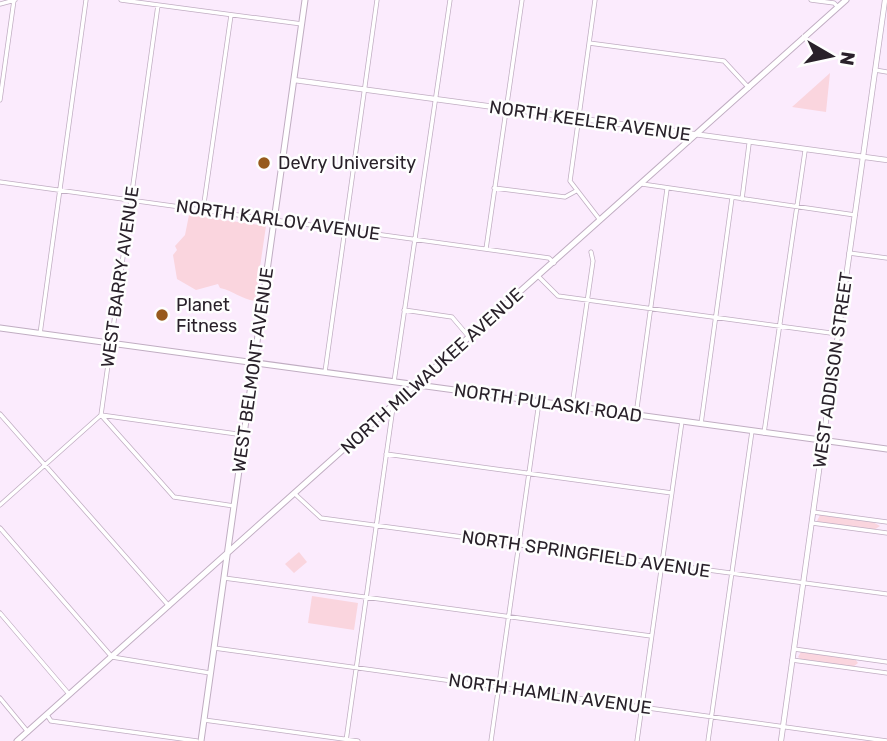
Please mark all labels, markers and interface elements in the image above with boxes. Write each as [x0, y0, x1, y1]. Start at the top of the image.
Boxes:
north arrow [796, 21, 866, 91]
text: N [835, 50, 860, 67]
street label: NORTH KEELER AVENUE [488, 96, 692, 146]
place label: DeVry University [278, 152, 416, 174]
marker: DeVry University [256, 155, 272, 171]
street label: WEST BARRY AVENUE [96, 185, 144, 369]
street label: NORTH KARLOV AVENUE [175, 195, 381, 245]
street label: WEST BELMONT AVENUE [228, 266, 278, 474]
street label: WEST ADDISON STREET [808, 270, 858, 470]
street label: NORTH MILWAUKEE AVENUE [336, 283, 528, 459]
place label: Planet Fitness [176, 294, 237, 337]
marker: Planet Fitness [154, 307, 170, 323]
street label: NORTH PULASKI ROAD [453, 379, 643, 427]
street label: NORTH SPRINGFIELD AVENUE [460, 526, 712, 582]
street label: NORTH HAMLIN AVENUE [447, 669, 653, 719]

